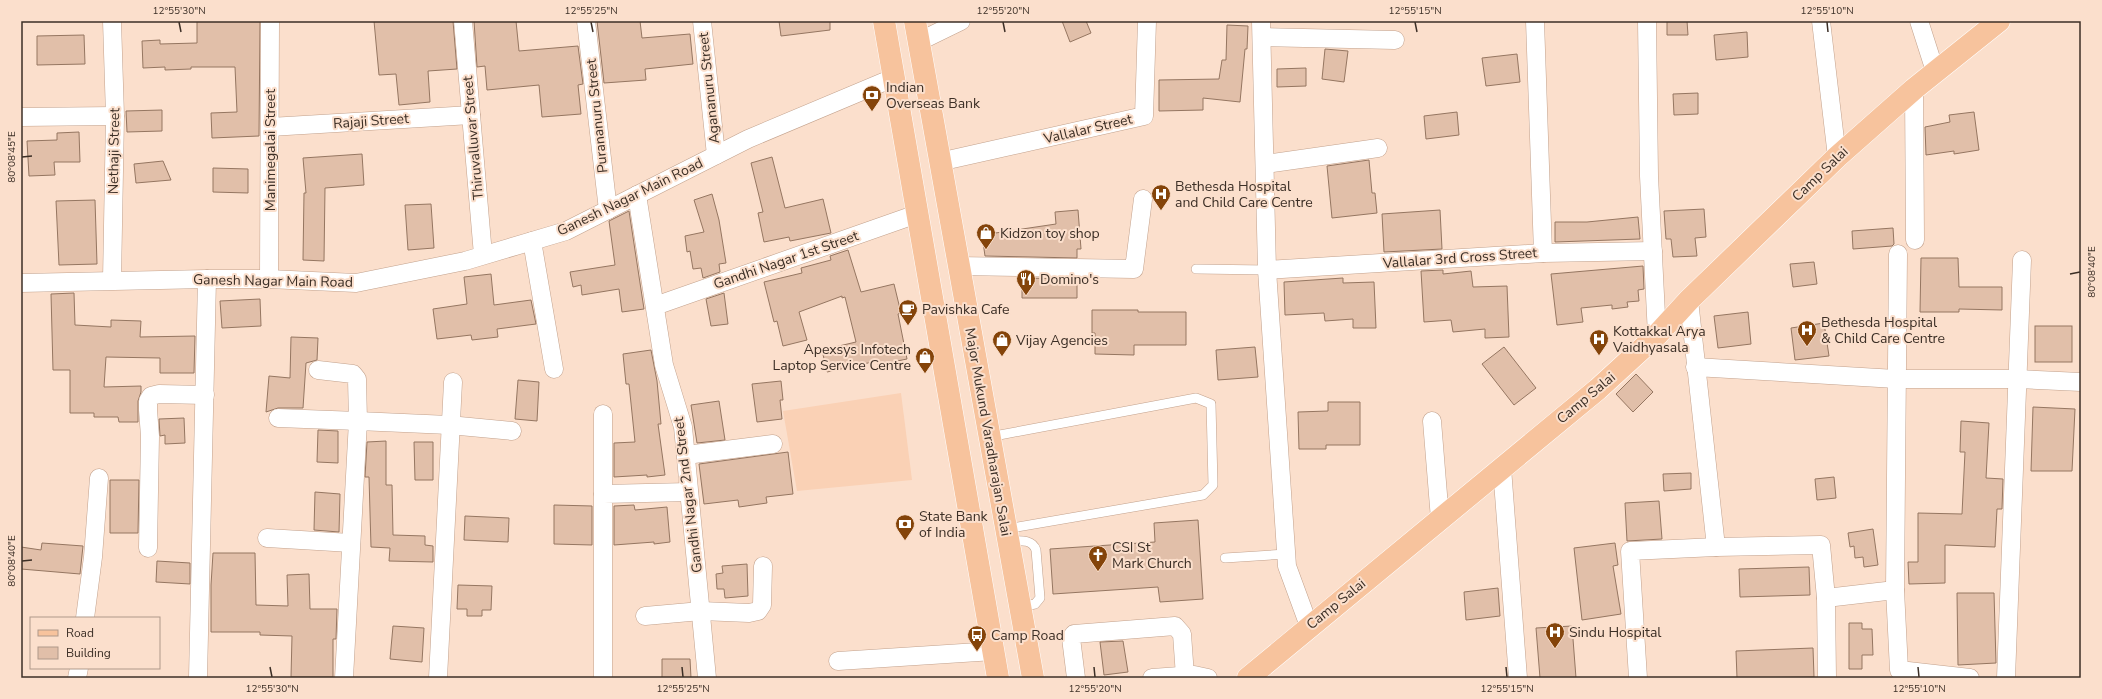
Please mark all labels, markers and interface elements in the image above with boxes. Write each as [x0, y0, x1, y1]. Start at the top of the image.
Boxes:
text: 12°55'30"N [152, 4, 206, 18]
text: 12°55'25"N [564, 4, 618, 18]
text: 12°55'20"N [976, 4, 1030, 18]
text: 12°55'15"N [1388, 4, 1442, 18]
text: 12°55'10"N [1800, 4, 1854, 18]
street label: Agananuru Street [694, 31, 724, 144]
street label: Purananuru Street [582, 58, 612, 174]
street label: Thiruvalluvar Street [458, 75, 488, 201]
place label: Indian Overseas Bank [886, 78, 981, 113]
bank icon: Indian Overseas Bank [861, 84, 883, 112]
street label: Manimegalai Street [261, 89, 280, 211]
street label: Nethaji Street [104, 108, 124, 194]
street label: Rajaji Street [333, 109, 410, 133]
street label: Vallalar Street [1041, 110, 1134, 149]
text: 80°08'45"E [5, 131, 19, 183]
street label: Camp Salai [1788, 142, 1852, 206]
street label: Ganesh Nagar Main Road [554, 153, 706, 241]
place label: Bethesda Hospital and Child Care Centre [1175, 177, 1313, 212]
hospital icon: Bethesda Hospital and Child Care Centre [1150, 183, 1172, 211]
shop icon: Kidzon toy shop [975, 222, 997, 250]
place label: Kidzon toy shop [1000, 224, 1100, 243]
street label: Gandhi Nagar 1st Street [711, 226, 861, 294]
street label: Vallalar 3rd Cross Street [1381, 243, 1538, 273]
text: 80°08'40"E [2085, 246, 2099, 298]
restaurant icon: Domino's [1015, 268, 1037, 296]
street label: Ganesh Nagar Main Road [193, 270, 353, 292]
place label: Domino's [1040, 270, 1099, 289]
cafe icon: Pavishka Cafe [897, 298, 919, 326]
place label: Pavishka Cafe [922, 300, 1010, 319]
place label: Bethesda Hospital & Child Care Centre [1821, 313, 1945, 348]
hospital icon: Bethesda Hospital & Child Care Centre [1796, 319, 1818, 347]
place label: Kottakkal Arya Vaidhyasala [1612, 322, 1706, 357]
street label: Major Mukund Varadharajan Salai [960, 326, 1016, 538]
hospital icon: Kottakkal Arya Vaidhyasala [1588, 328, 1610, 356]
shop icon: Vijay Agencies [991, 329, 1013, 357]
place label: Vijay Agencies [1015, 331, 1108, 350]
place label: Apexsys Infotech Laptop Service Centre [773, 340, 911, 375]
shop icon: Apexsys Infotech Laptop Service Centre [914, 346, 936, 374]
street label: Camp Salai [1553, 368, 1619, 428]
street label: Gandhi Nagar 2nd Street [669, 416, 707, 574]
place label: State Bank of India [919, 507, 989, 542]
bank icon: State Bank of India [894, 513, 916, 541]
text: 80°08'40"E [5, 535, 19, 587]
place label: CSI St Mark Church [1112, 538, 1192, 573]
church icon: CSI St Mark Church [1087, 544, 1109, 572]
street label: Camp Salai [1302, 574, 1370, 634]
legend [30, 617, 160, 669]
hospital icon: Sindu Hospital [1544, 621, 1566, 649]
place label: Sindu Hospital [1569, 623, 1662, 642]
bus stop icon: Camp Road [966, 624, 988, 652]
text: Road [66, 625, 94, 641]
place label: Camp Road [991, 626, 1064, 645]
text: Building [66, 645, 111, 661]
text: 12°55'30"N [245, 682, 299, 696]
text: 12°55'25"N [656, 682, 710, 696]
text: 12°55'20"N [1068, 682, 1122, 696]
text: 12°55'15"N [1480, 682, 1534, 696]
text: 12°55'10"N [1892, 682, 1946, 696]

